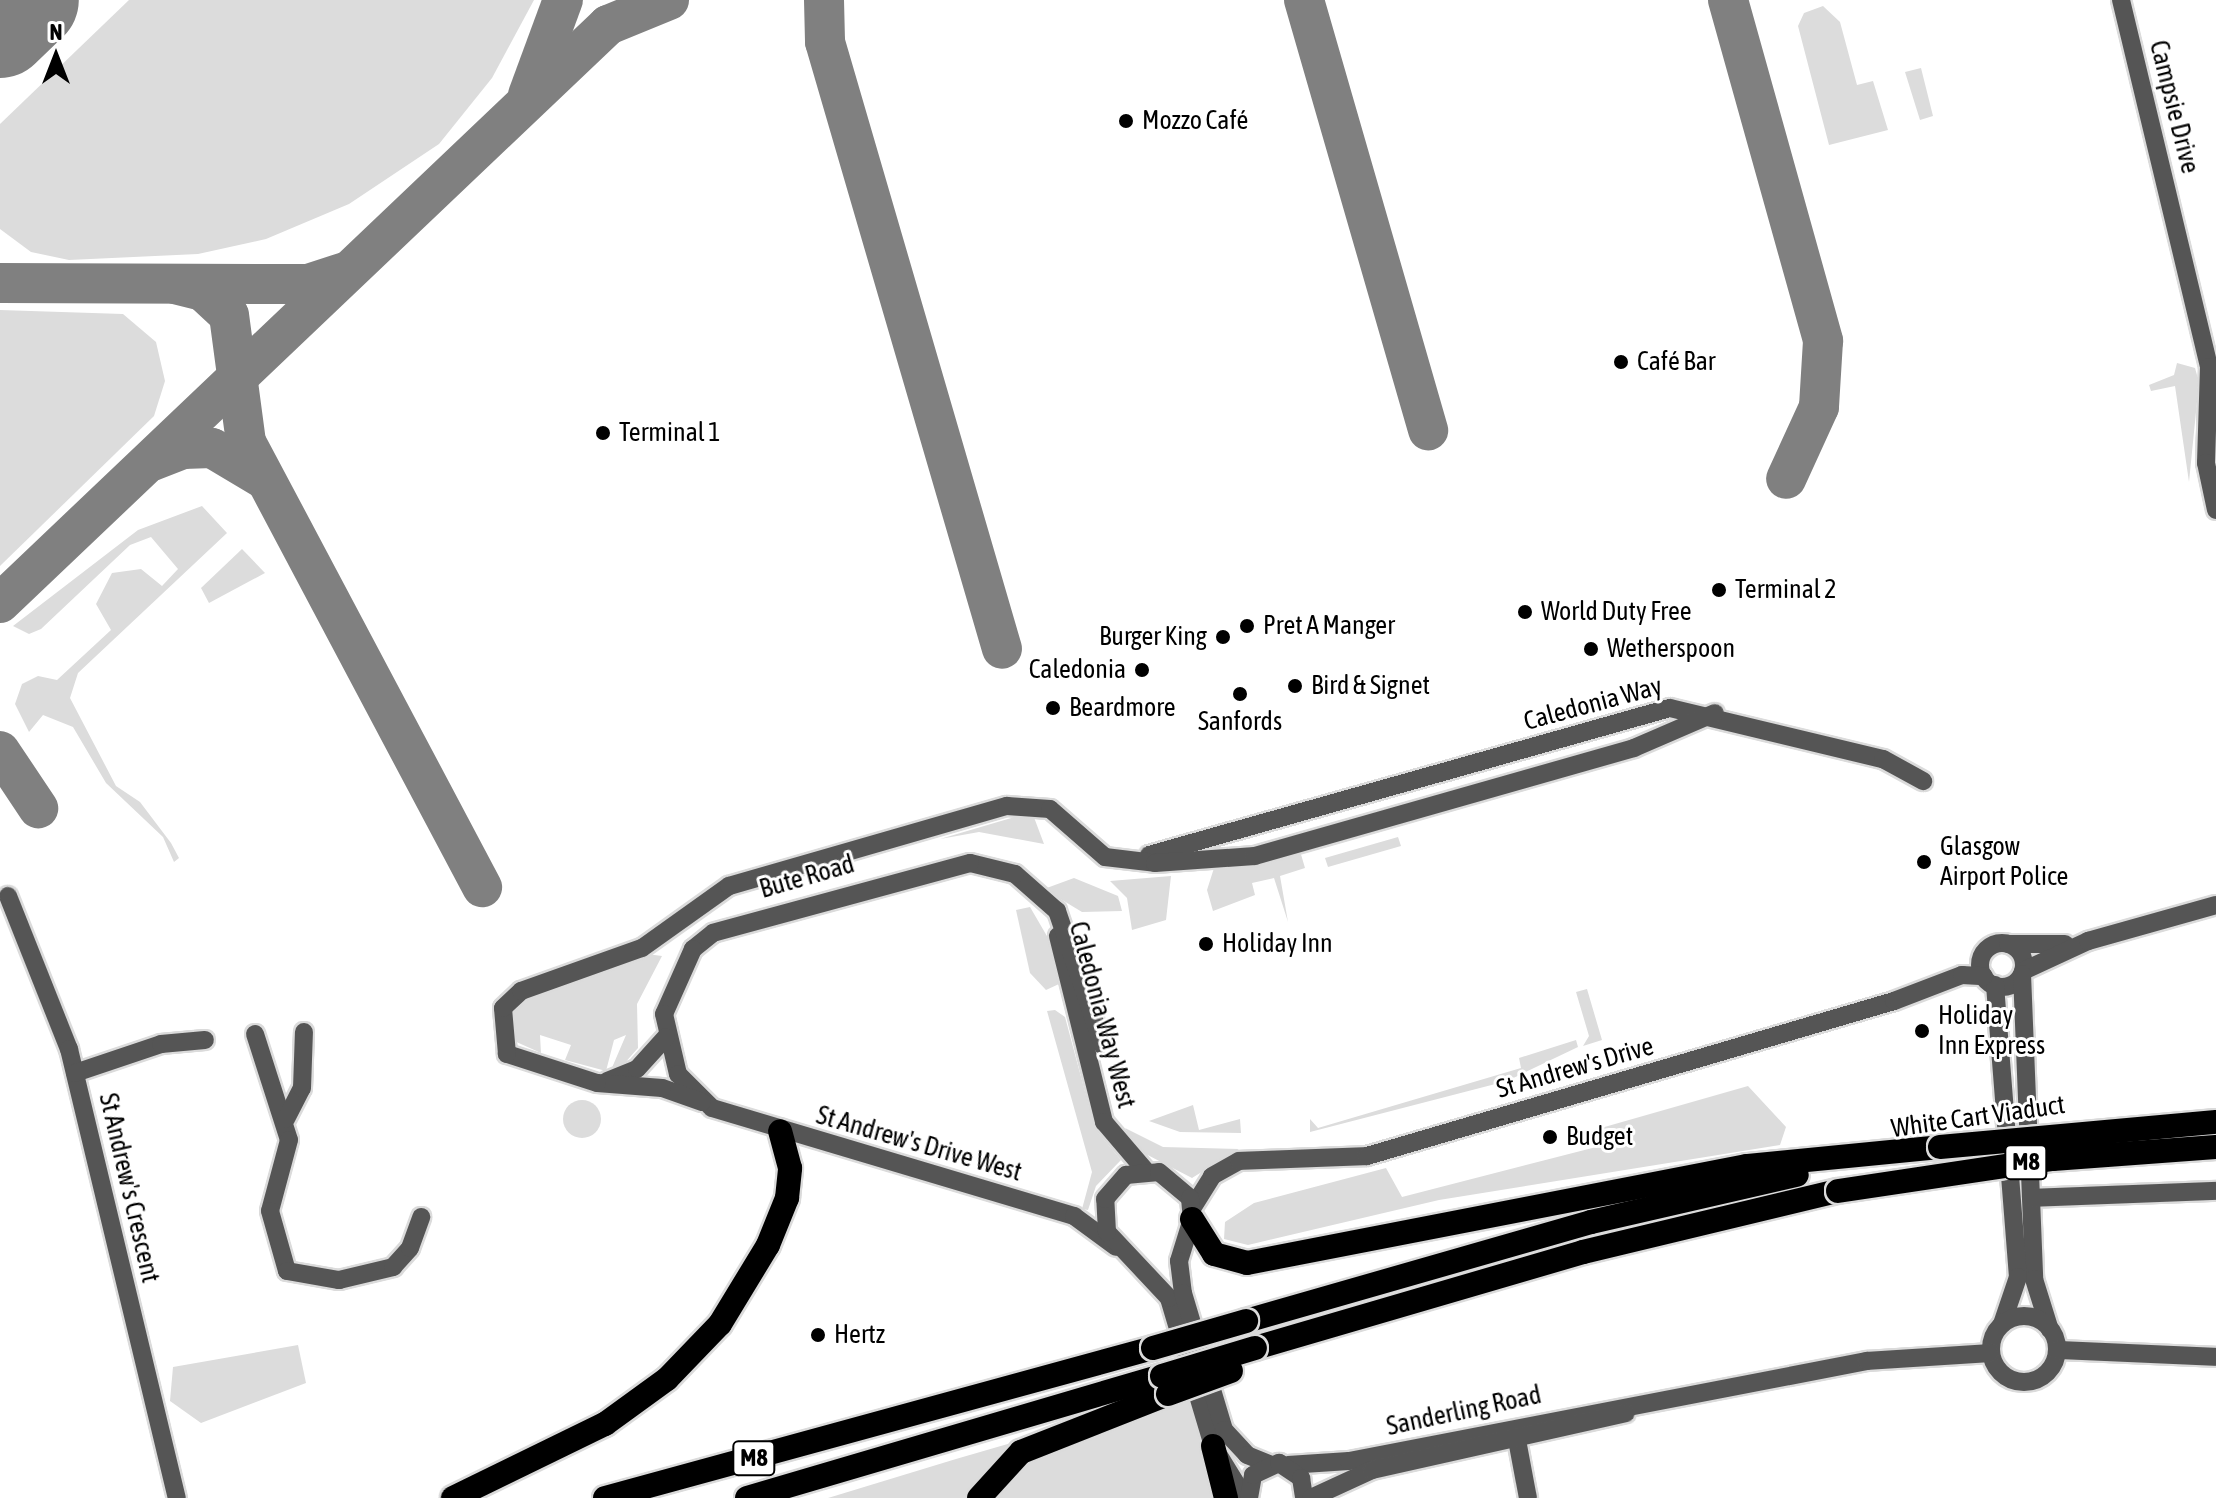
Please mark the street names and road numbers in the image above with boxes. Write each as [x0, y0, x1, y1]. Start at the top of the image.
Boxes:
street label: Campsie Drive [2142, 37, 2206, 177]
street label: Caledonia Way [1521, 671, 1665, 737]
street label: Bute Road [756, 849, 858, 905]
street label: Caledonia Way West [1062, 918, 1142, 1112]
street label: St Andrew's Drive [1493, 1031, 1657, 1105]
street label: White Cart Viaduct [1889, 1089, 2067, 1145]
street label: St Andrew's Crescent [92, 1090, 166, 1286]
street label: St Andrew's Drive West [813, 1100, 1025, 1188]
road number: M8 [2004, 1142, 2048, 1182]
street label: Sanderling Road [1384, 1379, 1544, 1443]
road number: M8 [732, 1438, 776, 1478]

